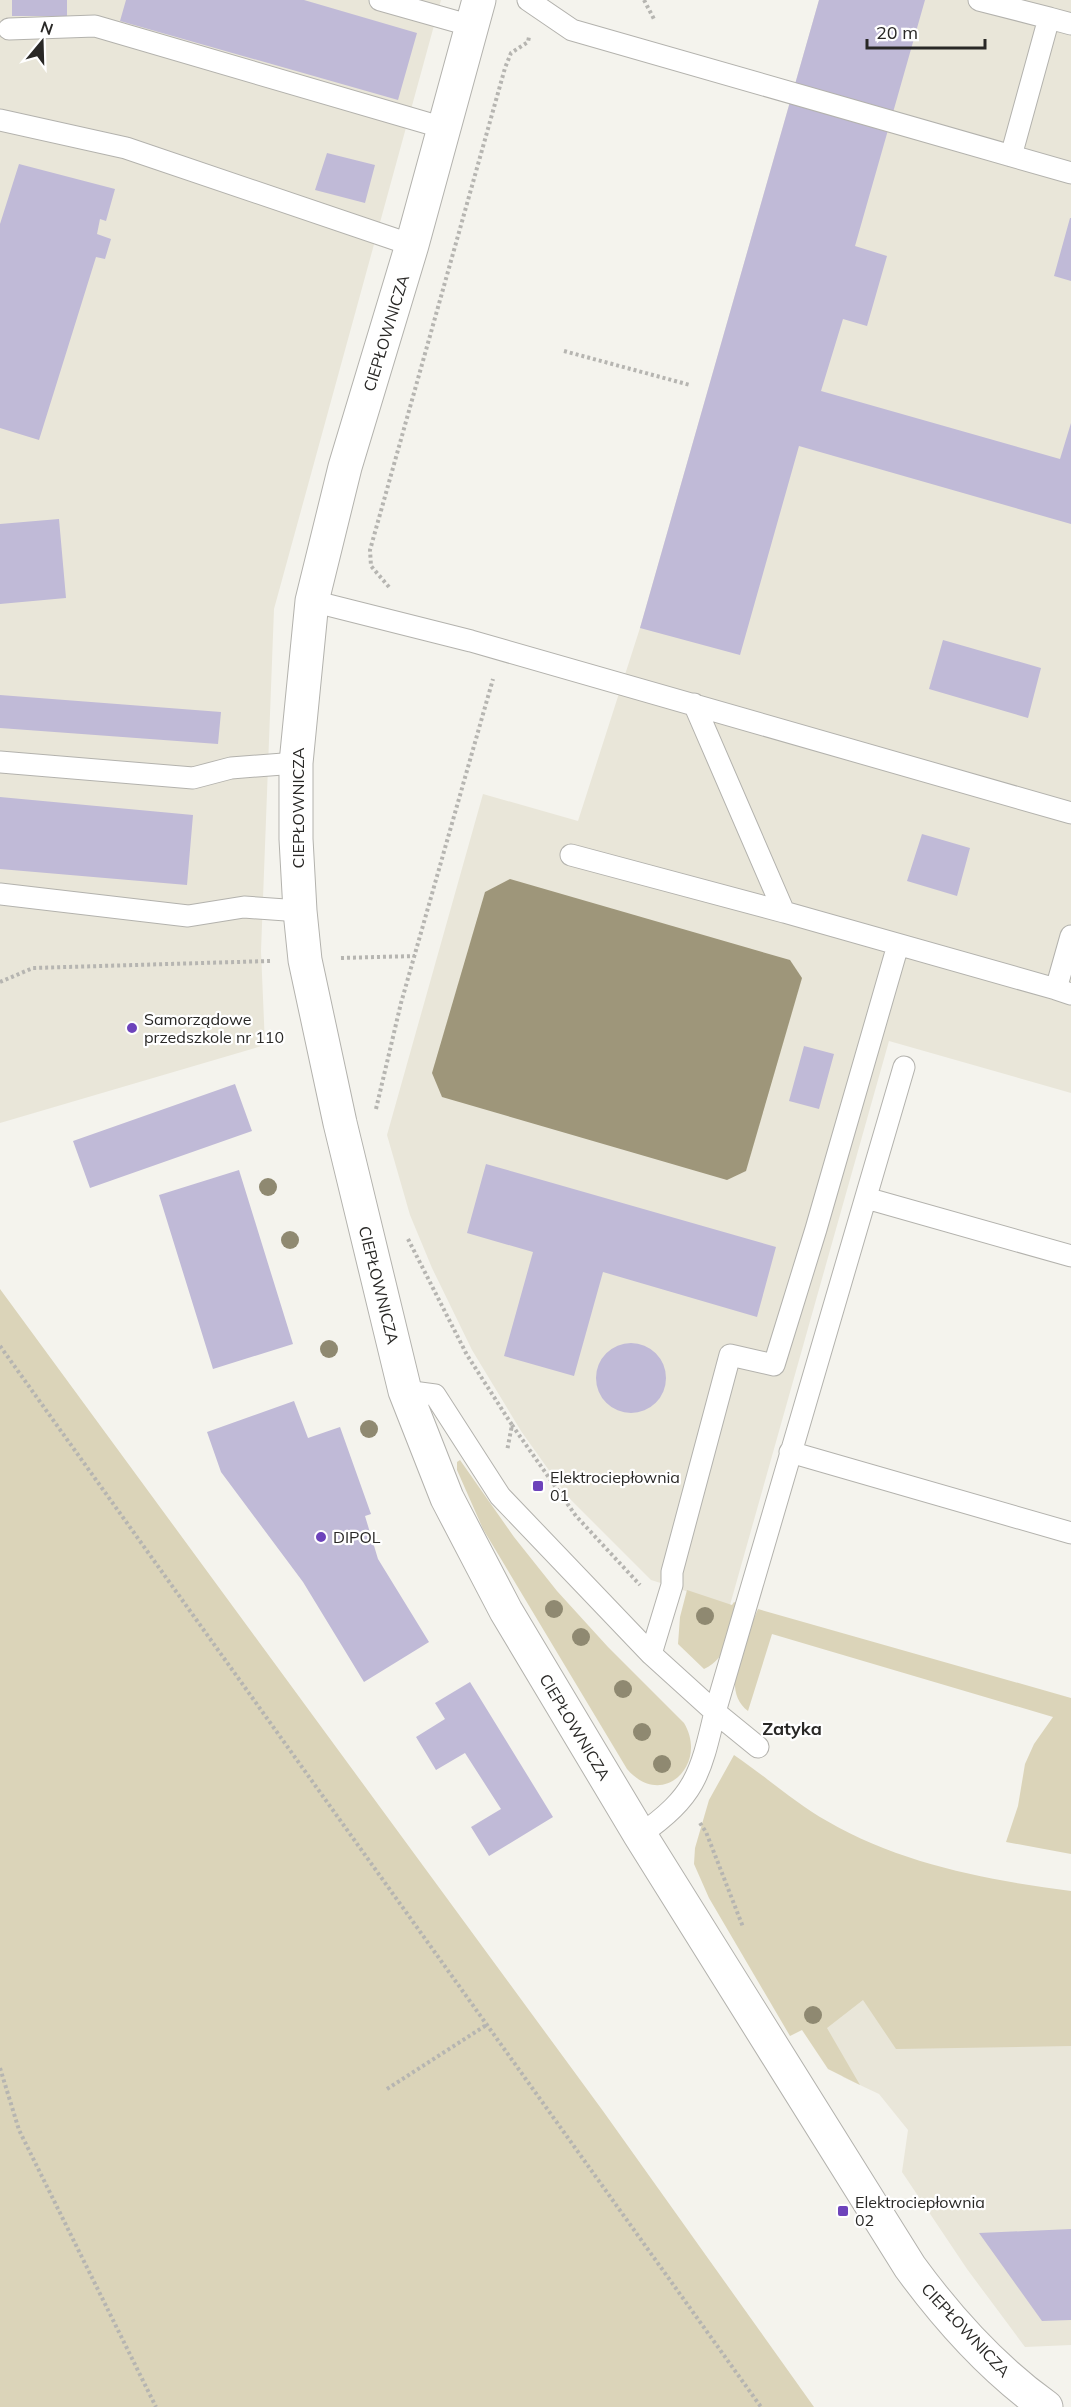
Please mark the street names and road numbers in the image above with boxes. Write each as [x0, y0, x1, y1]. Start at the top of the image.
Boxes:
street label: CIEPŁOWNICZA [359, 272, 413, 394]
street label: CIEPŁOWNICZA [288, 747, 308, 869]
street label: CIEPŁOWNICZA [355, 1224, 403, 1346]
street label: CIEPŁOWNICZA [535, 1670, 615, 1784]
street label: CIEPŁOWNICZA [917, 2279, 1015, 2381]

